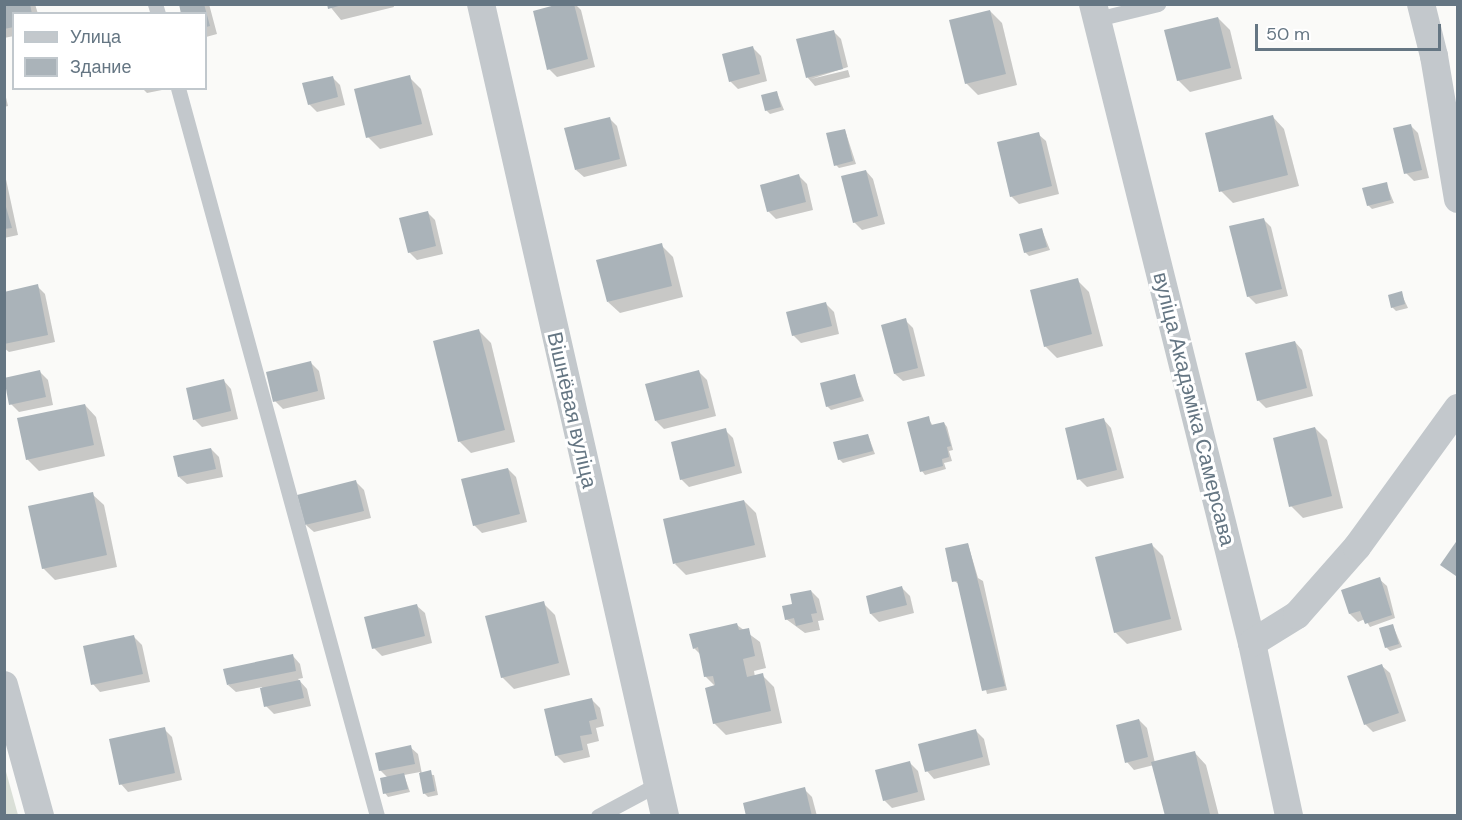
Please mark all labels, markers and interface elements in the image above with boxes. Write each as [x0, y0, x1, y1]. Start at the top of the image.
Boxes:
legend [12, 12, 207, 90]
scale bar [1258, 12, 1444, 50]
text: 50 m [1266, 22, 1310, 46]
text: Улица [70, 25, 121, 49]
text: Здание [70, 55, 131, 79]
street label: вуліца Акадэміка Самерсава [1148, 270, 1240, 548]
street label: Вішнёвая вуліца [542, 329, 602, 491]

